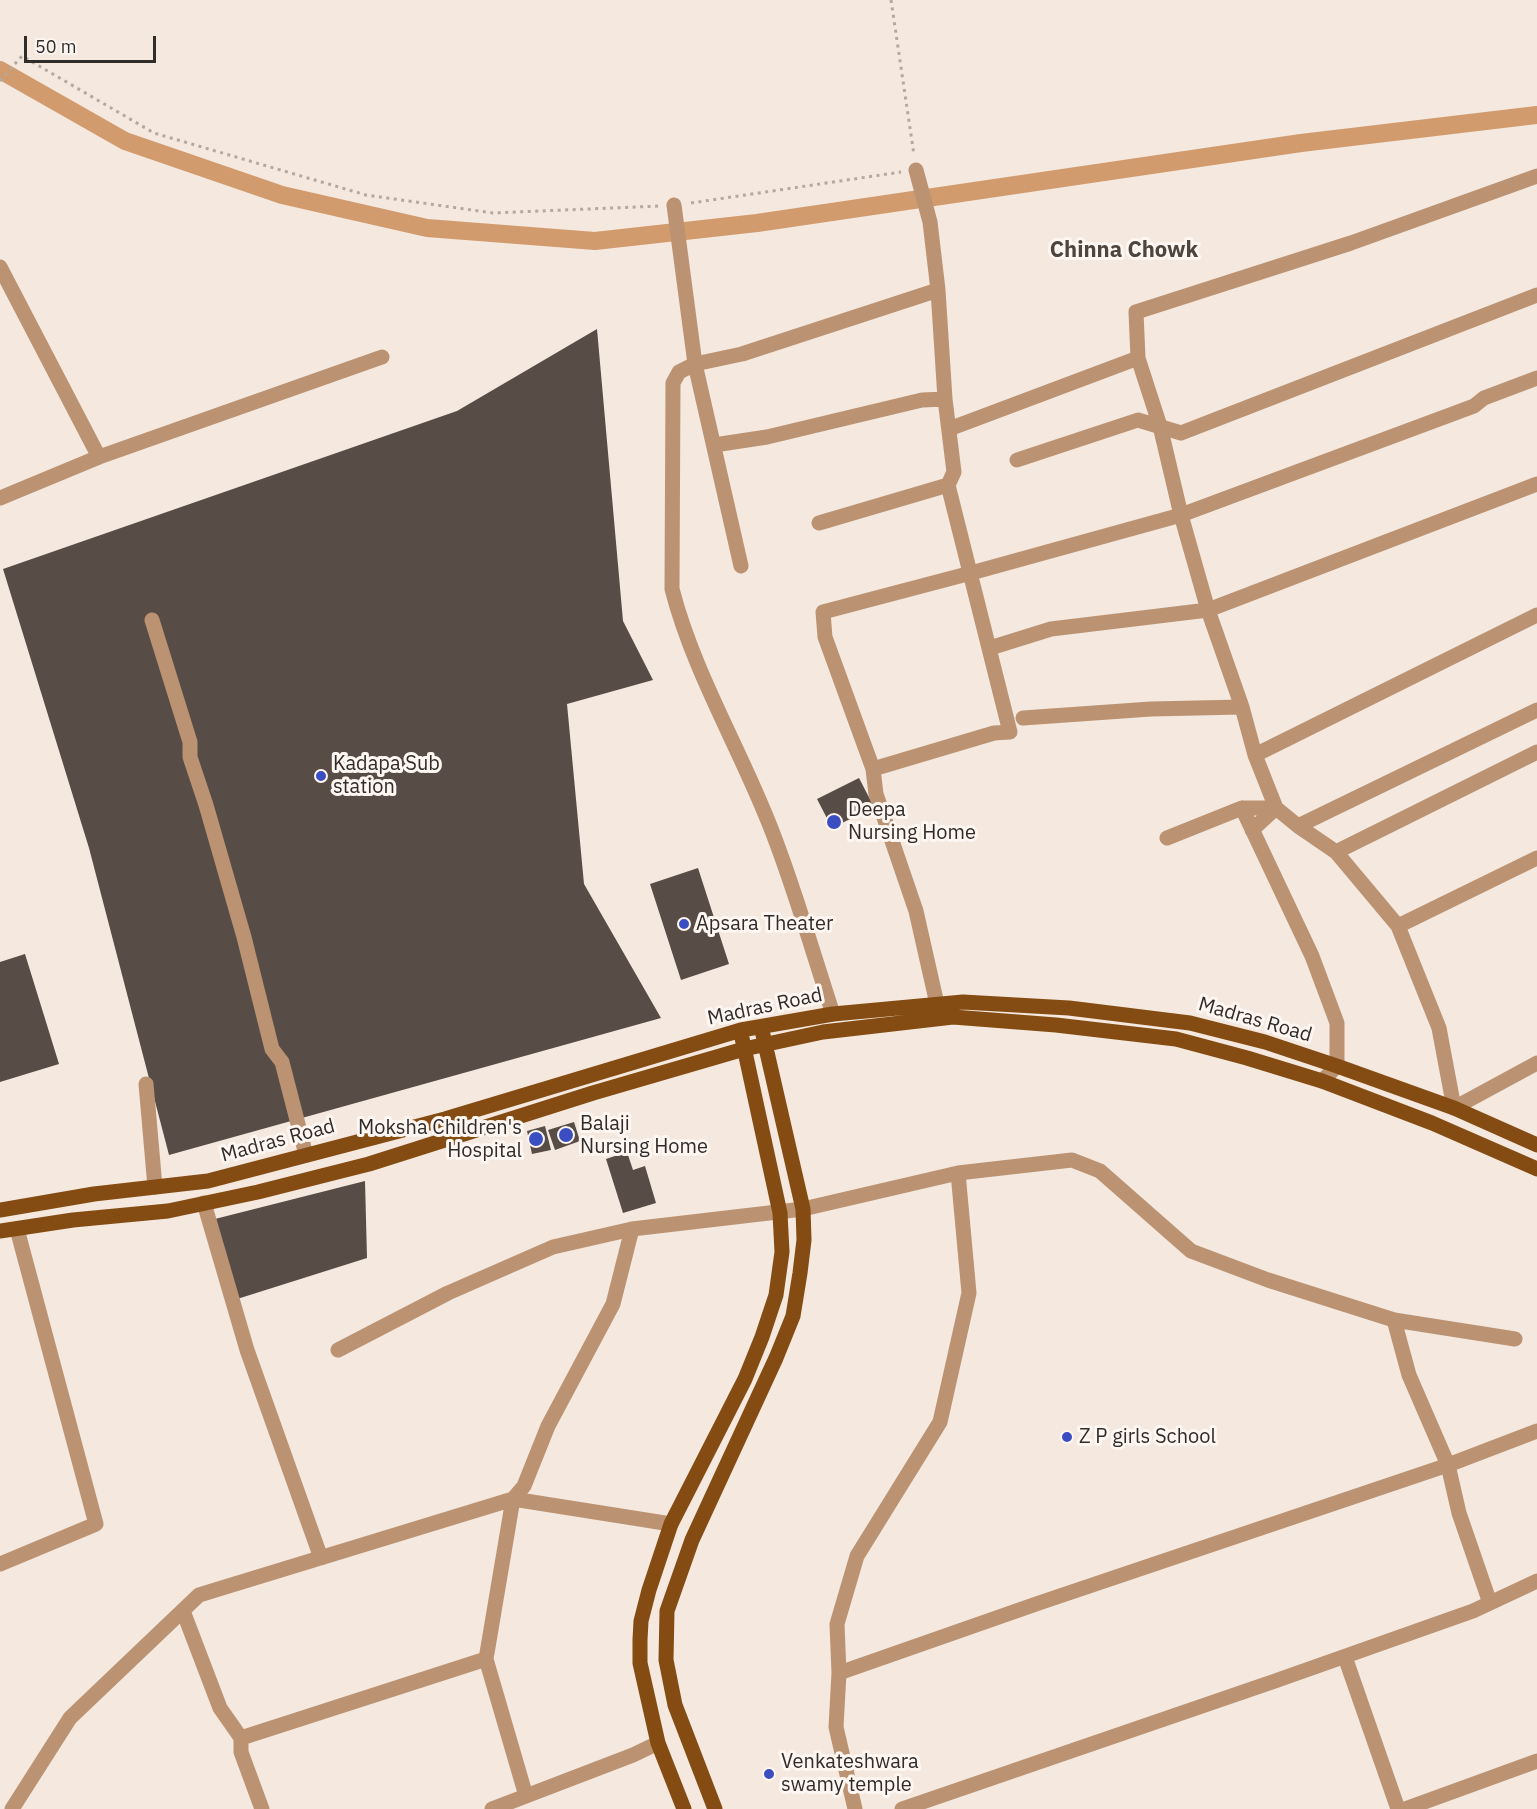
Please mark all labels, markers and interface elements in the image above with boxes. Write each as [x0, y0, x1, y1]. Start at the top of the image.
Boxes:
scale bar [27, 24, 159, 62]
text: 50 m [35, 35, 77, 58]
district label: Chinna Chowk [1050, 238, 1198, 264]
place label: Kadapa Sub station [333, 752, 440, 799]
marker: Kadapa Sub station [314, 769, 328, 783]
place label: Deepa Nursing Home [848, 798, 976, 845]
marker: Deepa Nursing Home [825, 813, 843, 831]
place label: Apsara Theater [696, 912, 833, 936]
marker: Apsara Theater [677, 917, 691, 931]
street label: Madras Road [705, 983, 825, 1031]
street label: Madras Road [1196, 992, 1314, 1048]
place label: Balaji Nursing Home [580, 1112, 708, 1159]
street label: Madras Road [218, 1114, 338, 1168]
place label: Moksha Children's Hospital [358, 1116, 522, 1163]
marker: Balaji Nursing Home [557, 1126, 575, 1144]
marker: Moksha Children's Hospital [527, 1130, 545, 1148]
place label: Z P girls School [1079, 1425, 1216, 1449]
marker: Z P girls School [1060, 1430, 1074, 1444]
place label: Venkateshwara swamy temple [781, 1750, 919, 1797]
marker: Venkateshwara swamy temple [762, 1767, 776, 1781]

